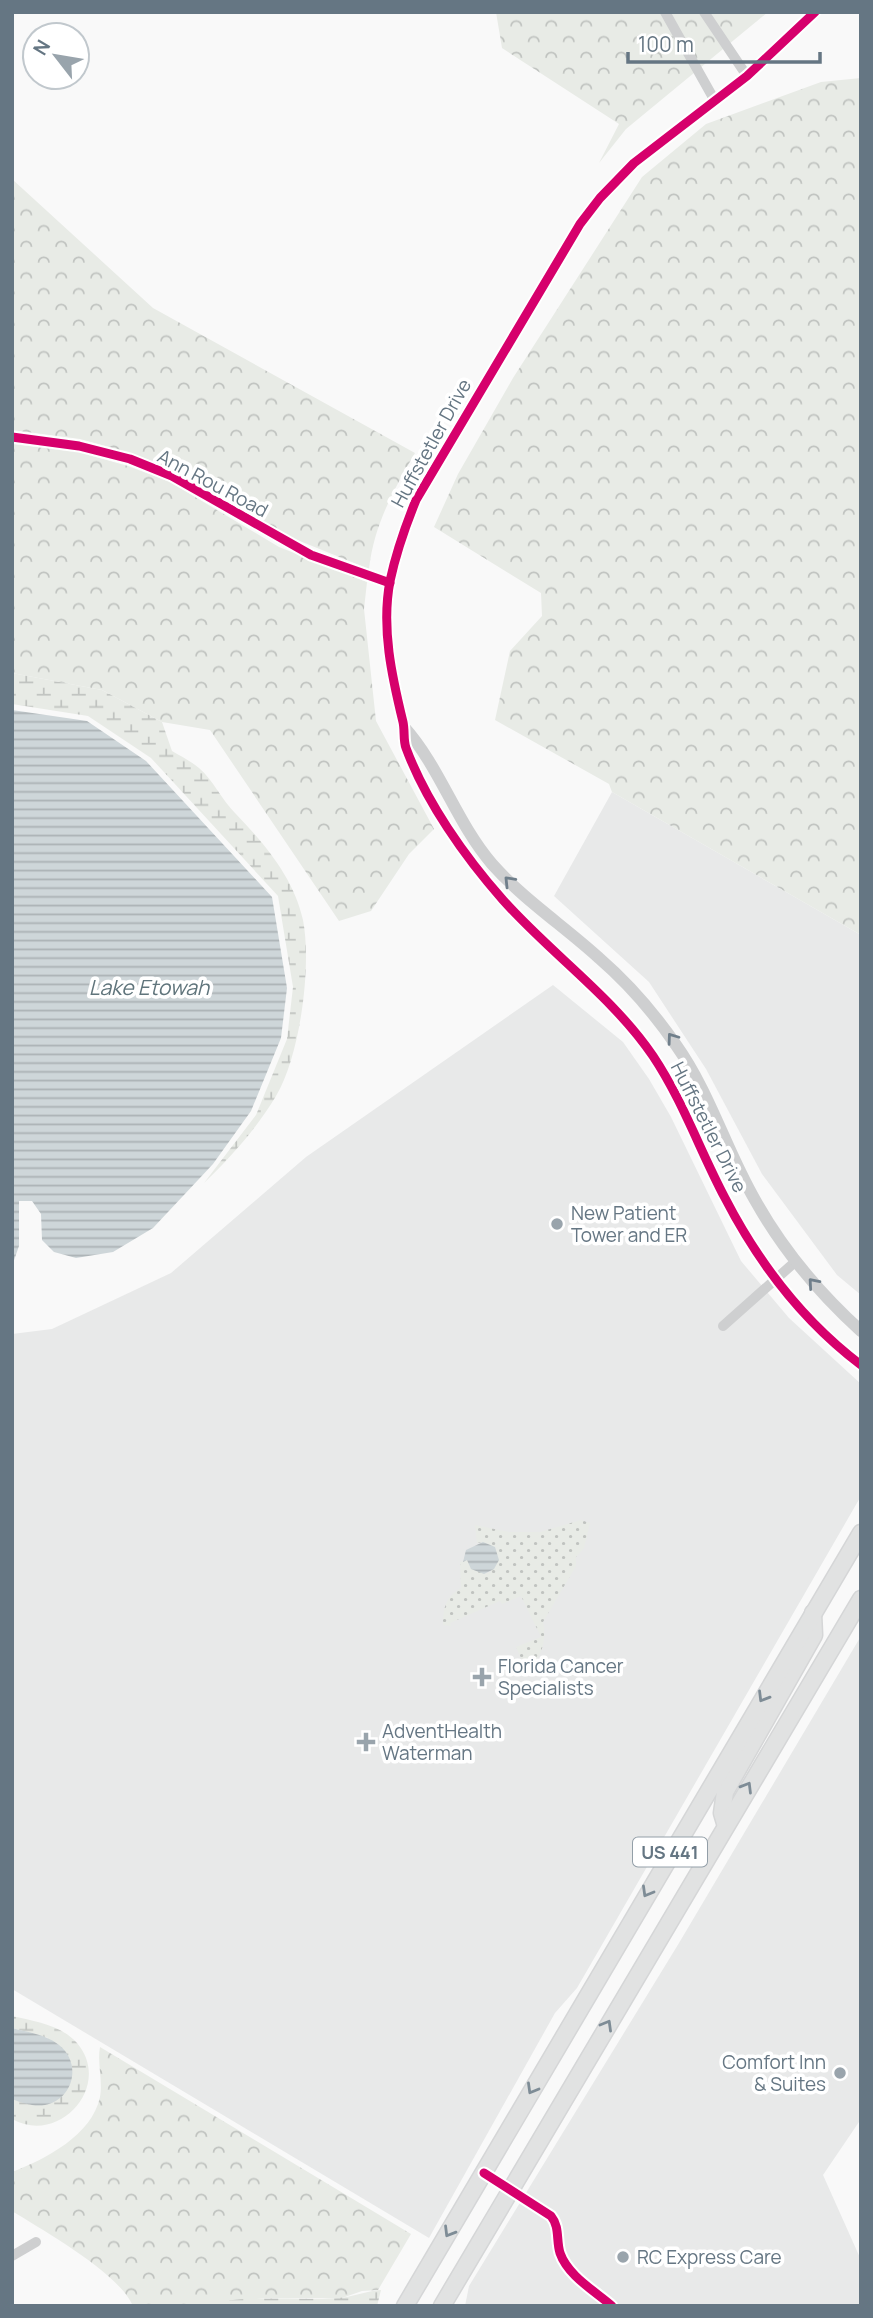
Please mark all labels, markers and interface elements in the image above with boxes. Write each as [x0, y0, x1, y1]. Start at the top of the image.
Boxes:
north arrow [21, 21, 91, 91]
scale bar [628, 21, 820, 65]
text: 100 m [638, 30, 694, 58]
text: N [27, 35, 56, 60]
street label: Huffstetler Drive [385, 374, 477, 512]
street label: Ann Rou Road [153, 443, 273, 523]
one-way arrow [504, 876, 517, 889]
water label: Lake Etowah [89, 973, 211, 1001]
one-way arrow [668, 1033, 680, 1046]
street label: Huffstetler Drive [665, 1057, 753, 1197]
place label: New Patient Tower and ER [571, 1200, 687, 1248]
marker: New Patient Tower and ER [549, 1216, 565, 1232]
one-way arrow [809, 1278, 821, 1291]
place label: Florida Cancer Specialists [498, 1653, 624, 1701]
marker: Florida Cancer Specialists [472, 1667, 492, 1687]
one-way arrow [758, 1689, 771, 1702]
place label: AdventHealth Waterman [382, 1718, 502, 1766]
marker: AdventHealth Waterman [356, 1732, 376, 1752]
one-way arrow [739, 1781, 752, 1794]
road number: US 441 [633, 1838, 707, 1866]
one-way arrow [642, 1885, 655, 1898]
one-way arrow [598, 2019, 611, 2032]
place label: Comfort Inn & Suites [722, 2049, 826, 2097]
marker: Comfort Inn & Suites [832, 2065, 848, 2081]
one-way arrow [528, 2082, 541, 2095]
one-way arrow [444, 2224, 457, 2237]
place label: RC Express Care [637, 2244, 782, 2270]
marker: RC Express Care [615, 2249, 631, 2265]

